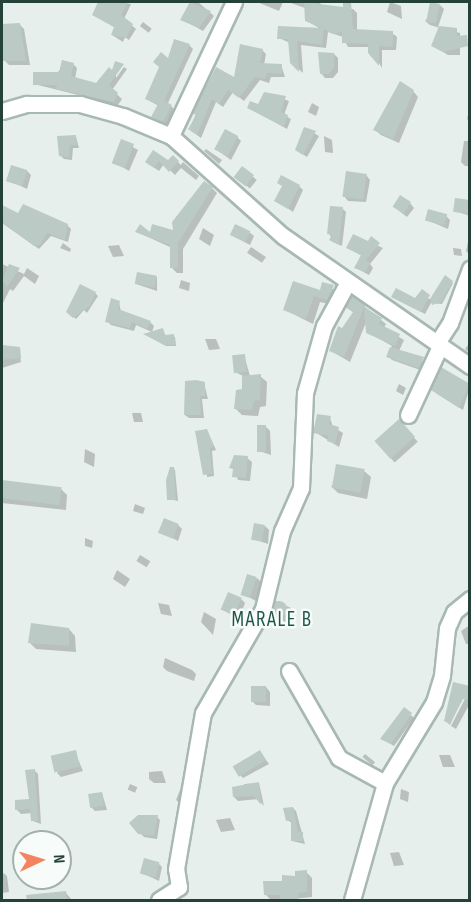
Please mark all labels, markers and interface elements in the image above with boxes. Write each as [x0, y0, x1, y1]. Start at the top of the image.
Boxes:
district label: MARALE B [231, 607, 313, 633]
north arrow [12, 830, 72, 890]
text: N [49, 854, 68, 864]

